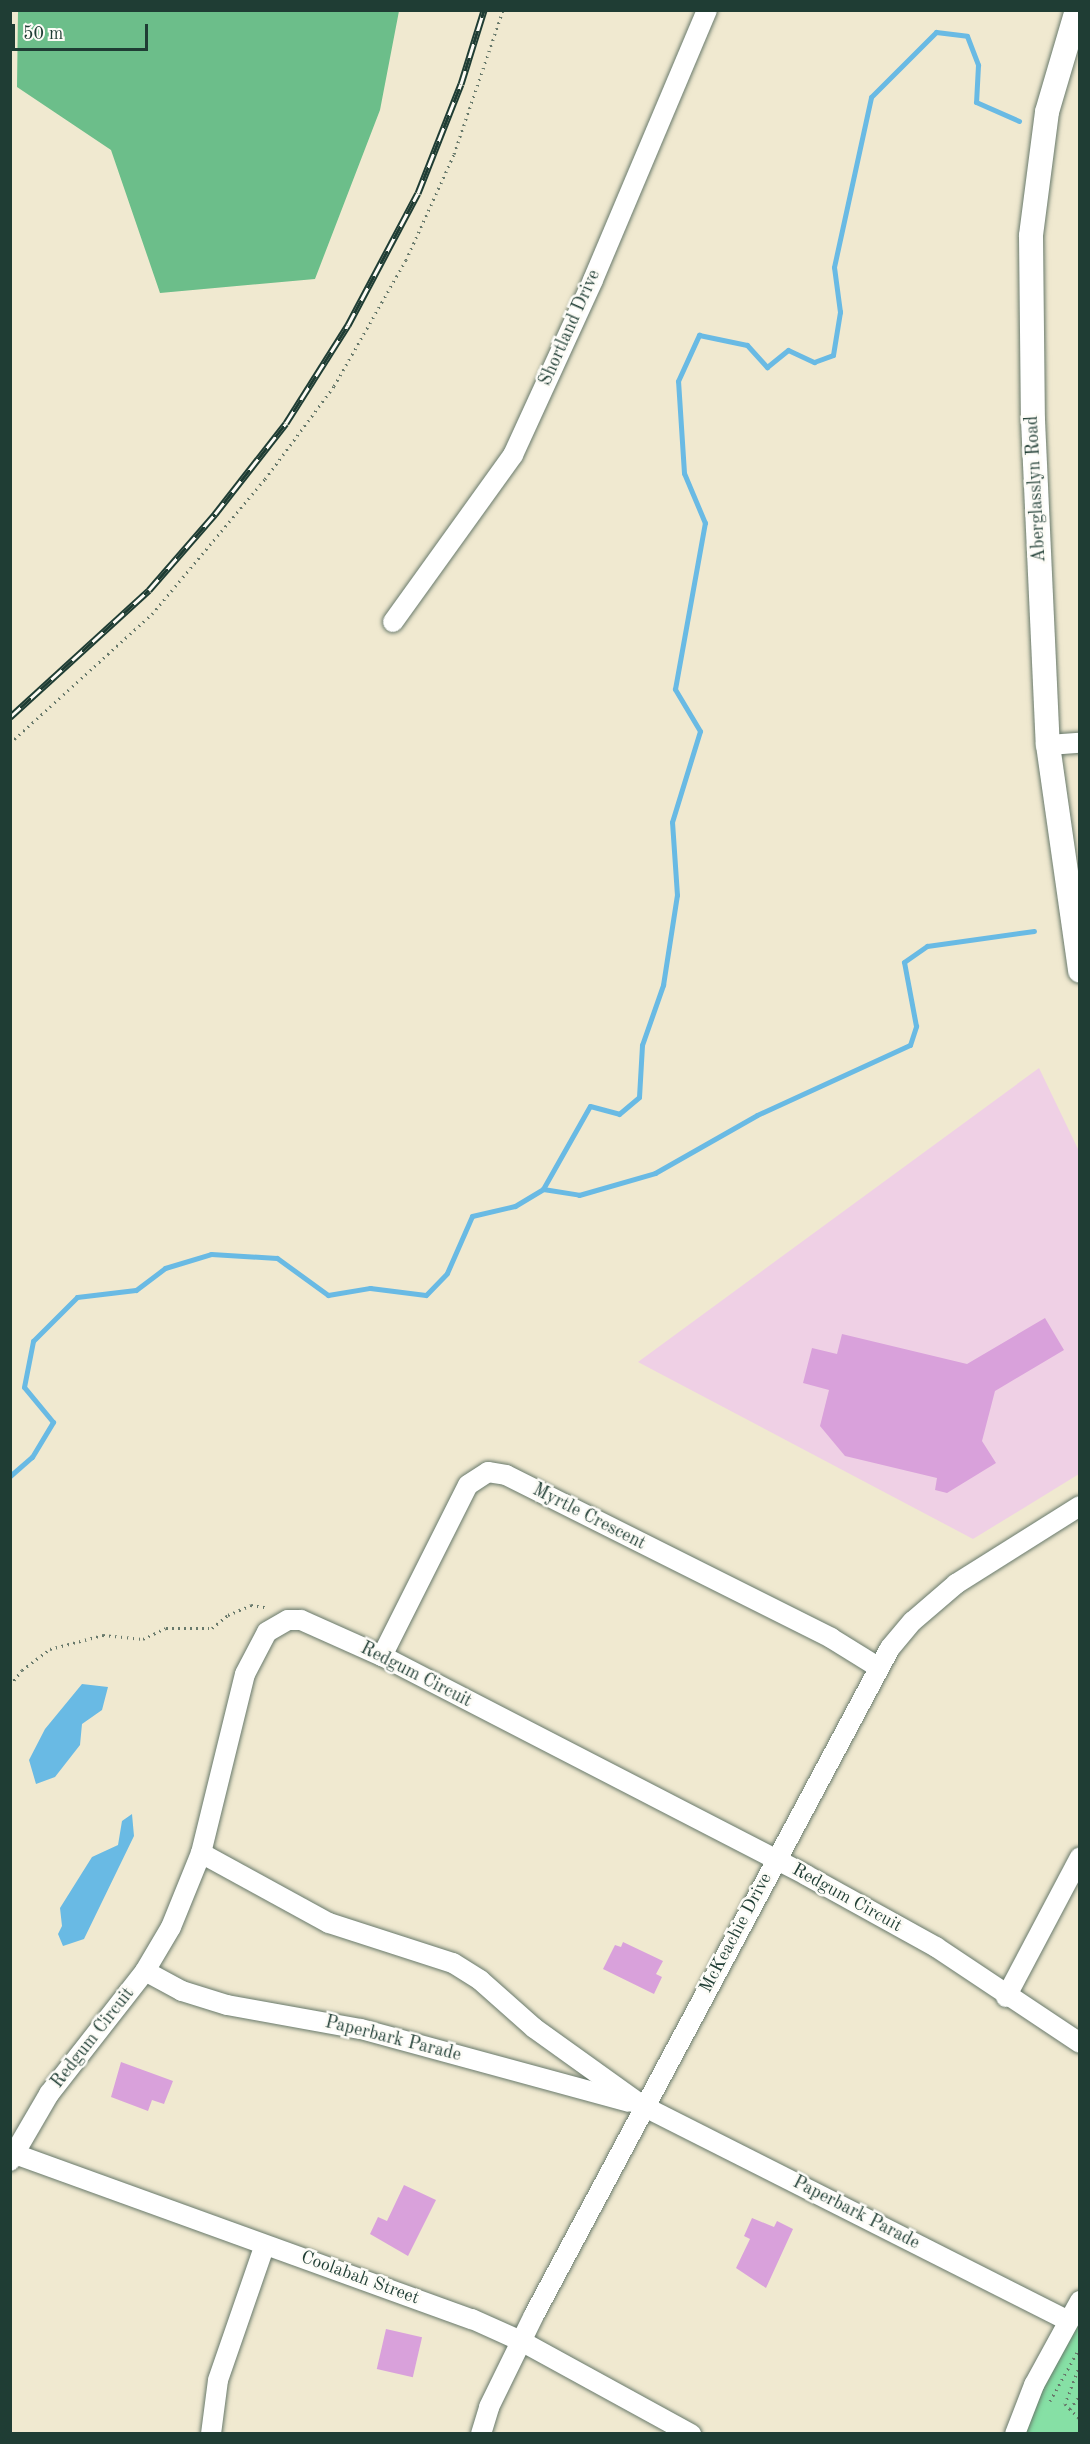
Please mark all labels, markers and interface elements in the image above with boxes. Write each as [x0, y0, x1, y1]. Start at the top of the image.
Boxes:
scale bar [15, 12, 152, 50]
text: 50 m [23, 25, 63, 43]
street label: Shortland Drive [535, 267, 605, 389]
street label: Aberglasslyn Road [1021, 415, 1051, 563]
street label: Myrtle Crescent [529, 1479, 649, 1555]
street label: Redgum Circuit [357, 1638, 475, 1712]
street label: Redgum Circuit [788, 1859, 906, 1937]
street label: McKeachie Drive [695, 1869, 777, 1997]
street label: Redgum Circuit [47, 1983, 139, 2093]
street label: Paperbark Parade [323, 2012, 463, 2066]
street label: Paperbark Parade [789, 2172, 923, 2254]
street label: Coolabah Street [298, 2247, 422, 2309]

